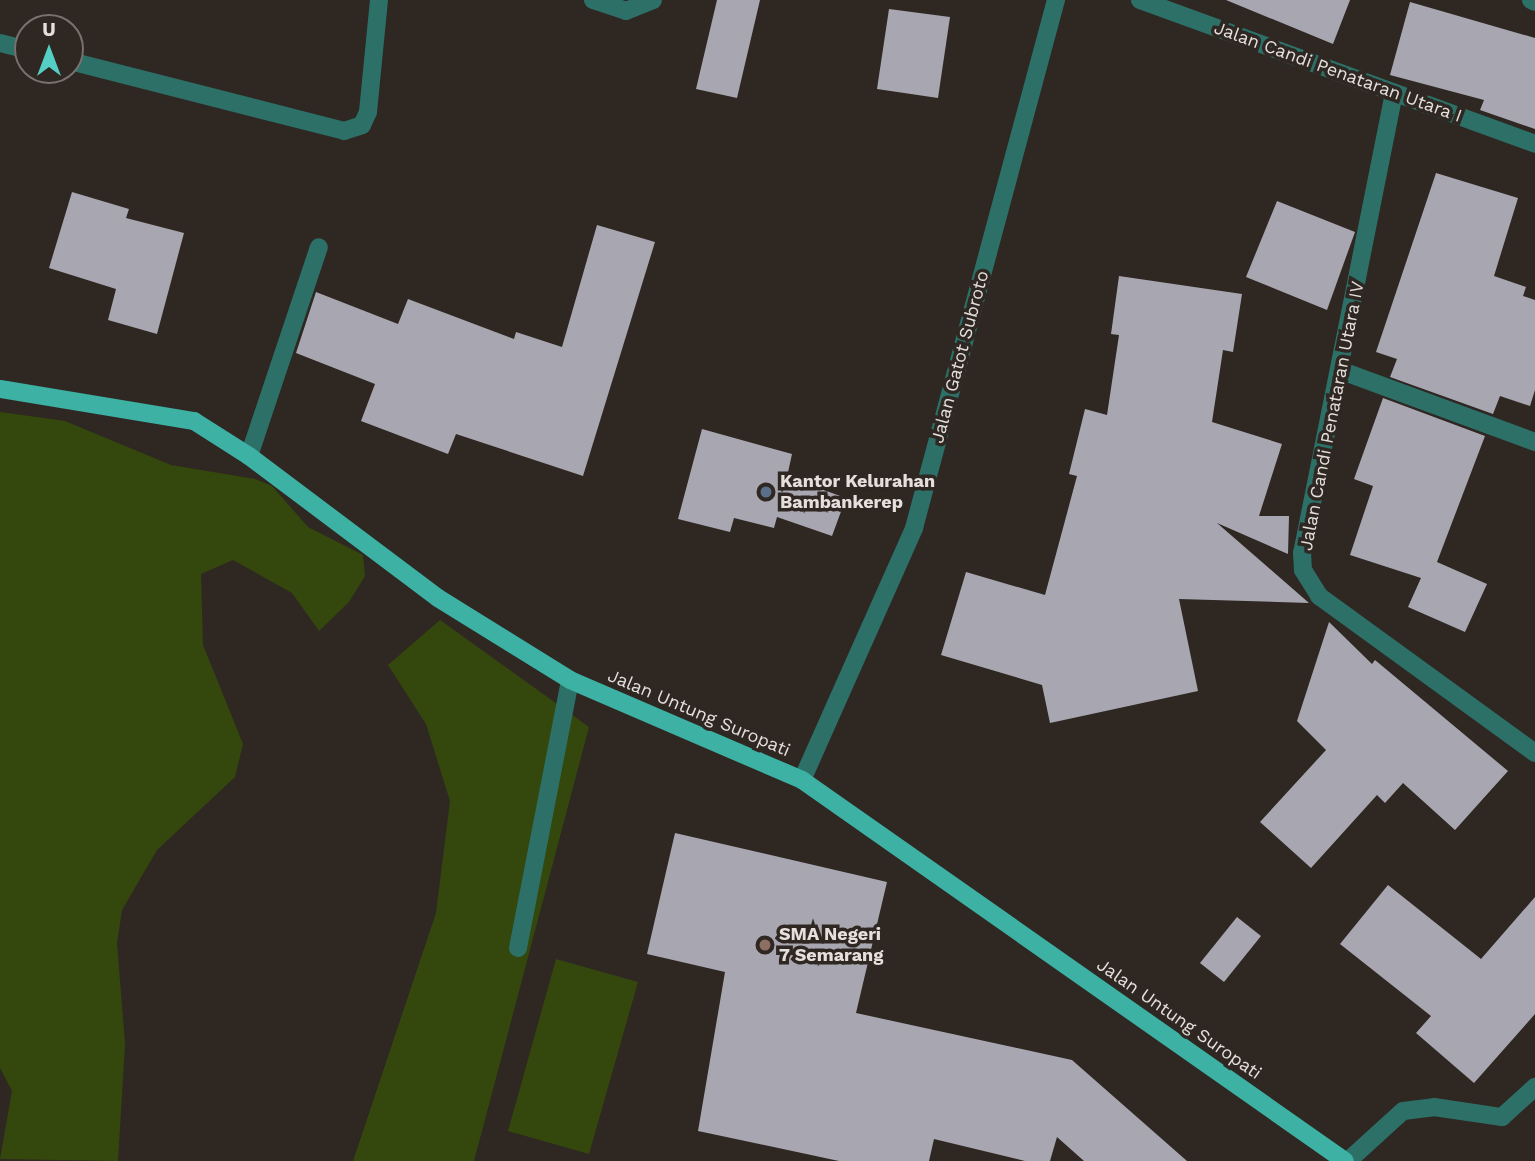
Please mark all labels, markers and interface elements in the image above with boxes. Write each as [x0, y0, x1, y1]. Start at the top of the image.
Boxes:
north arrow [14, 14, 84, 84]
street label: Jalan Candi Penataran Utara I [1211, 17, 1465, 127]
text: U [42, 18, 56, 41]
street label: Jalan Gatot Subroto [927, 268, 993, 446]
street label: Jalan Candi Penataran Utara IV [1295, 279, 1369, 553]
place label: Kantor Kelurahan Bambankerep [780, 471, 935, 514]
marker: Kantor Kelurahan Bambankerep [758, 484, 774, 500]
street label: Jalan Untung Suropati [605, 665, 793, 761]
place label: SMA Negeri 7 Semarang [779, 924, 884, 967]
marker: SMA Negeri 7 Semarang [757, 937, 773, 953]
street label: Jalan Untung Suropati [1093, 954, 1265, 1084]

